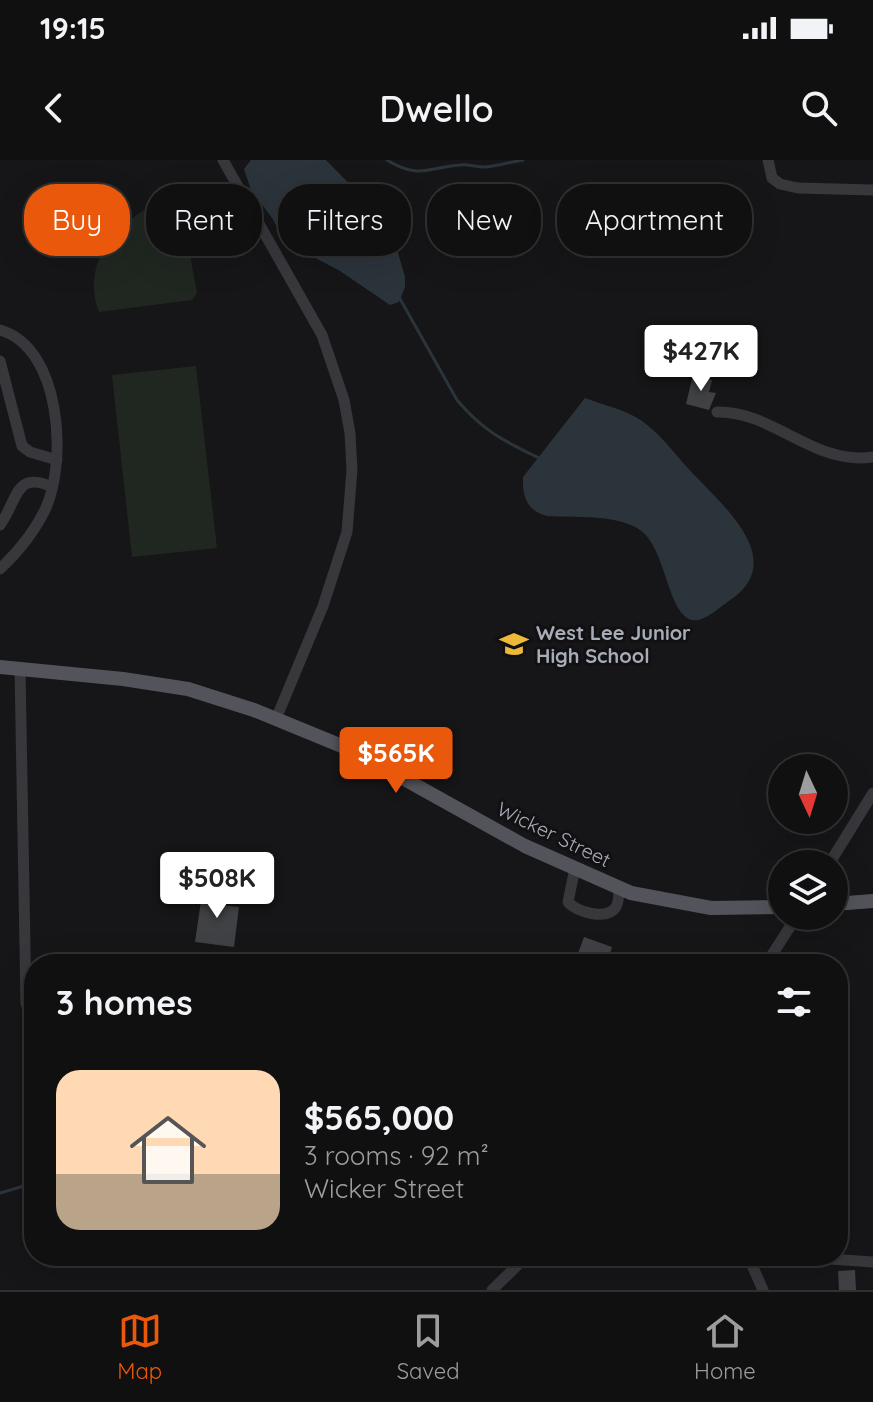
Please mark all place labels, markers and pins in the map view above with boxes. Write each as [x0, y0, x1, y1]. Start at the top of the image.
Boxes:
pin: $427K [645, 325, 757, 393]
place label: West Lee Junior High School [536, 620, 691, 668]
school or university icon: West Lee Junior High School [499, 629, 529, 659]
pin: $565K [340, 727, 452, 795]
pin: $508K [161, 852, 273, 920]

